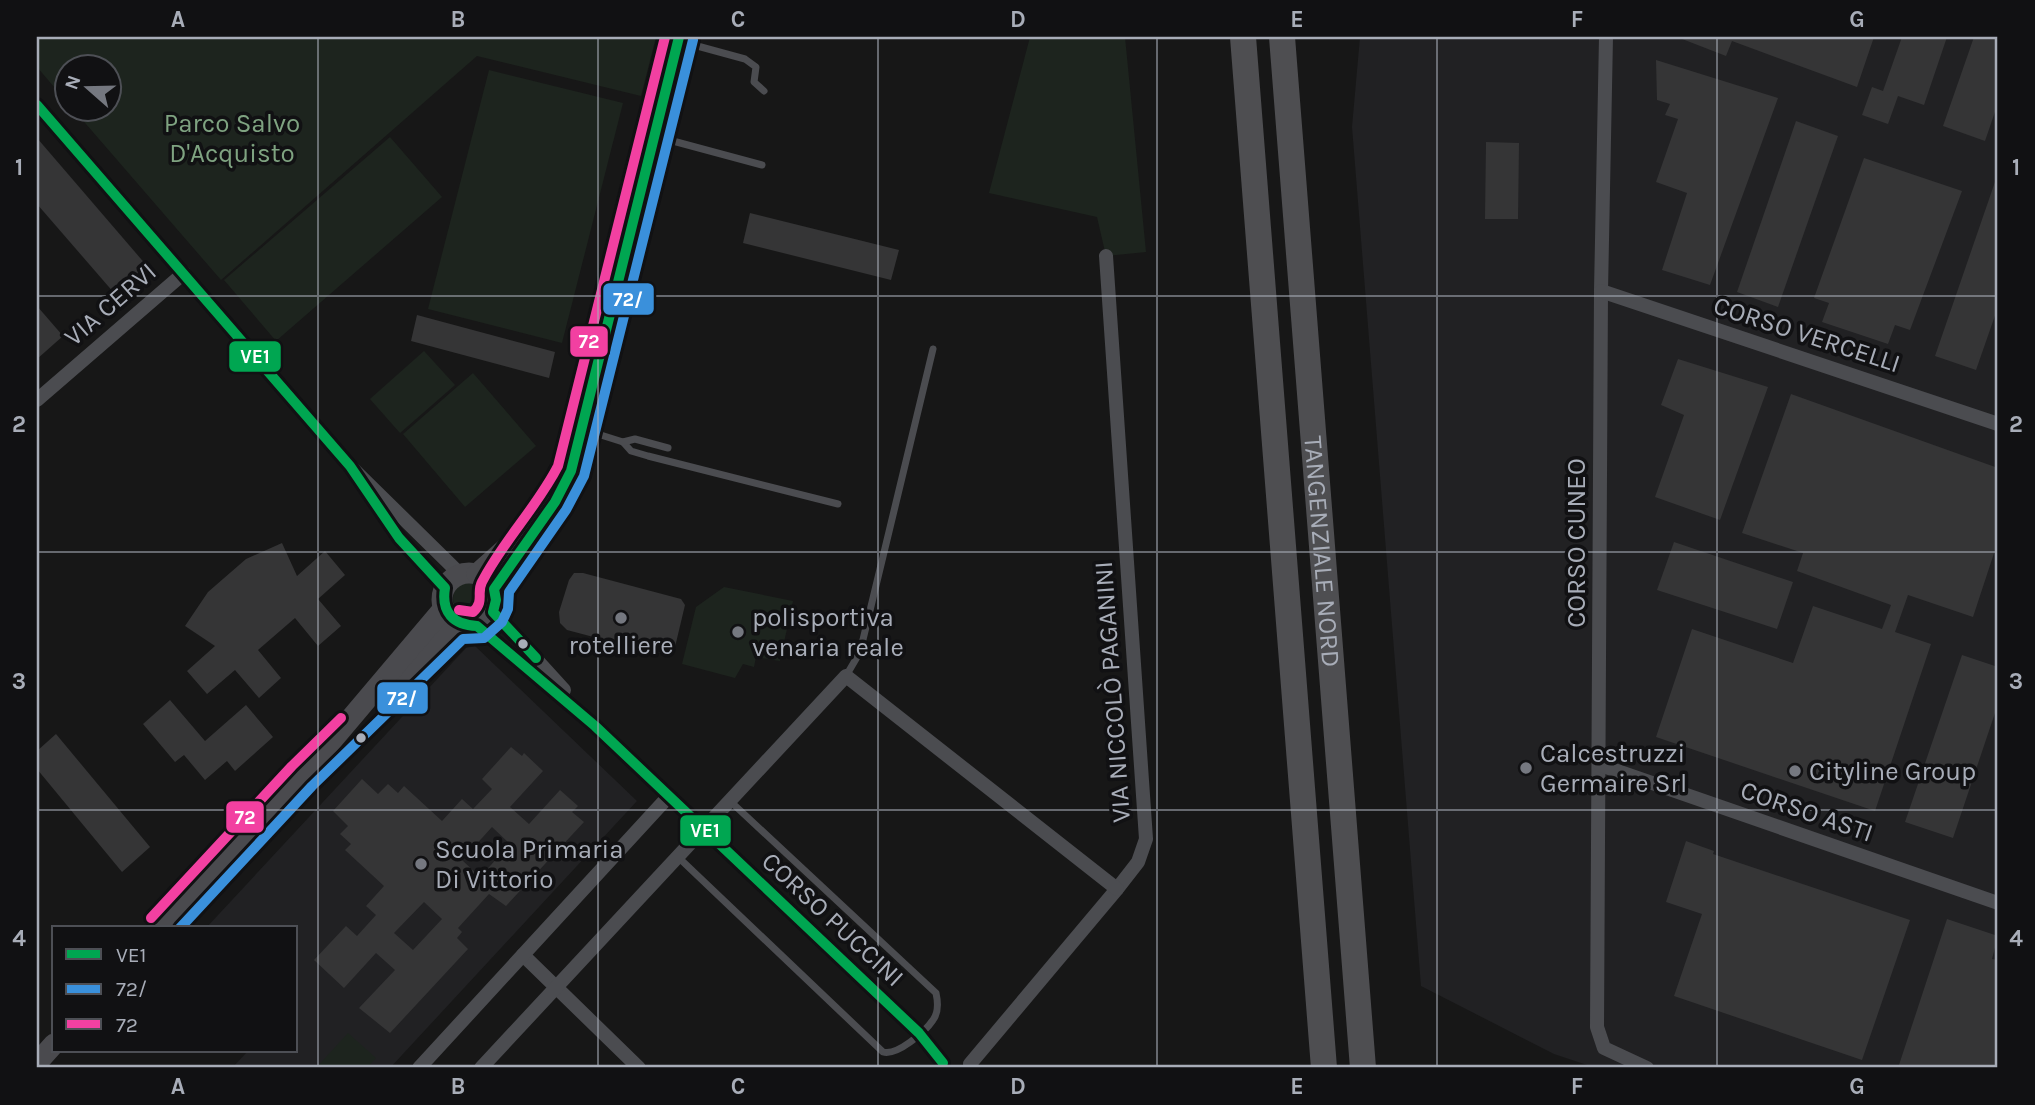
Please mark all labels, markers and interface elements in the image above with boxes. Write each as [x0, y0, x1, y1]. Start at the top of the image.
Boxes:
text: A [171, 6, 185, 33]
text: B [451, 6, 465, 33]
text: C [731, 6, 745, 33]
text: D [1010, 6, 1026, 33]
text: E [1290, 6, 1304, 33]
text: F [1571, 6, 1583, 33]
text: G [1849, 6, 1865, 33]
north arrow [52, 52, 122, 122]
text: N [60, 72, 86, 93]
park label: Parco Salvo D'Acquisto [164, 108, 300, 169]
text: 1 [15, 154, 23, 181]
text: 1 [2012, 154, 2020, 181]
street label: VIA CERVI [58, 256, 163, 353]
line badge: 72/ [602, 282, 655, 316]
text: 72/ [613, 289, 643, 311]
street label: CORSO VERCELLI [1710, 290, 1904, 379]
line badge: 72 [569, 325, 609, 358]
text: 72 [579, 331, 599, 353]
line badge: VE1 [228, 340, 282, 373]
text: VE1 [240, 346, 270, 368]
text: 2 [12, 411, 26, 438]
text: 2 [2009, 411, 2023, 438]
street label: TANGENZIALE NORD [1297, 435, 1346, 668]
street label: CORSO CUNEO [1561, 458, 1592, 628]
street label: VIA NICCOLÒ PAGANINI [1087, 560, 1137, 824]
place label: polisportiva venaria reale [752, 602, 904, 663]
marker: rotelliere [613, 610, 629, 626]
marker: polisportiva venaria reale [730, 624, 746, 640]
place label: rotelliere [568, 630, 674, 661]
unlabelled marker [516, 637, 530, 651]
text: 3 [12, 668, 26, 695]
text: 3 [2009, 668, 2023, 695]
line badge: 72/ [376, 681, 429, 715]
text: 72/ [387, 688, 417, 710]
unlabelled marker [354, 731, 368, 745]
place label: Calcestruzzi Germaire Srl [1540, 738, 1687, 799]
place label: Cityline Group [1809, 756, 1976, 787]
marker: Calcestruzzi Germaire Srl [1518, 760, 1534, 776]
marker: Cityline Group [1787, 763, 1803, 779]
street label: CORSO ASTI [1736, 774, 1877, 849]
line badge: 72 [225, 800, 265, 834]
text: 72 [235, 807, 255, 829]
line badge: VE1 [679, 814, 732, 847]
text: VE1 [690, 820, 720, 842]
place label: Scuola Primaria Di Vittorio [435, 834, 624, 895]
street label: CORSO PUCCINI [755, 846, 910, 993]
marker: Scuola Primaria Di Vittorio [413, 856, 429, 872]
text: 4 [12, 925, 26, 952]
text: 4 [2009, 925, 2023, 952]
legend [52, 926, 298, 1052]
text: VE1 [116, 943, 147, 967]
text: 72/ [116, 977, 147, 1001]
text: 72 [116, 1013, 138, 1037]
text: A [171, 1073, 185, 1100]
text: B [451, 1073, 465, 1100]
text: C [731, 1073, 745, 1100]
text: D [1010, 1073, 1026, 1100]
text: E [1290, 1073, 1304, 1100]
text: F [1571, 1073, 1583, 1100]
text: G [1849, 1073, 1865, 1100]

